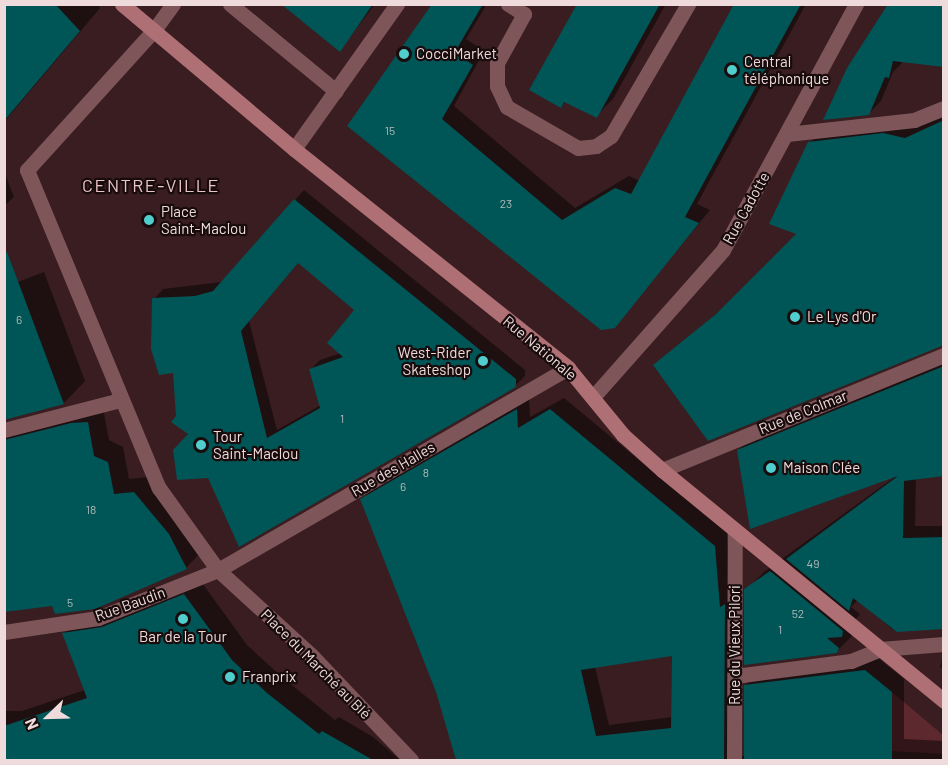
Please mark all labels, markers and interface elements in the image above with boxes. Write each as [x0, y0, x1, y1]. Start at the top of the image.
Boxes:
place label: CocciMarket [416, 45, 497, 63]
marker: CocciMarket [397, 47, 411, 61]
place label: Central téléphonique [744, 52, 829, 87]
marker: Central téléphonique [725, 63, 739, 77]
house number: 15 [385, 124, 395, 138]
street label: Rue Cadotte [719, 169, 773, 247]
district label: CENTRE-VILLE [82, 174, 220, 196]
house number: 23 [500, 197, 512, 211]
place label: Place Saint-Maclou [161, 202, 246, 237]
marker: Place Saint-Maclou [142, 213, 156, 227]
place label: Le Lys d'Or [807, 308, 876, 326]
marker: Le Lys d'Or [788, 310, 802, 324]
street label: Rue Nationale [500, 312, 580, 384]
house number: 6 [16, 313, 22, 327]
place label: West-Rider Skateshop [398, 343, 471, 378]
marker: West-Rider Skateshop [476, 354, 490, 368]
street label: Rue de Colmar [756, 386, 850, 438]
house number: 1 [340, 412, 344, 426]
place label: Tour Saint-Maclou [213, 427, 298, 462]
marker: Tour Saint-Maclou [194, 438, 208, 452]
street label: Rue des Halles [348, 438, 438, 500]
place label: Maison Clée [783, 459, 860, 477]
marker: Maison Clée [764, 461, 778, 475]
house number: 8 [423, 466, 429, 480]
house number: 6 [400, 480, 406, 494]
house number: 18 [86, 503, 96, 517]
house number: 49 [807, 557, 819, 571]
street label: Rue Baudin [92, 583, 168, 625]
street label: Rue du Vieux Pilori [726, 585, 744, 705]
house number: 5 [67, 596, 73, 610]
street label: Place du Marché au Blé [257, 605, 375, 723]
house number: 52 [792, 607, 804, 621]
marker: Bar de la Tour [176, 612, 190, 626]
house number: 1 [778, 623, 782, 637]
place label: Bar de la Tour [139, 628, 227, 646]
place label: Franprix [242, 668, 296, 686]
marker: Franprix [223, 670, 237, 684]
north arrow [18, 687, 78, 747]
text: N [20, 716, 42, 733]

